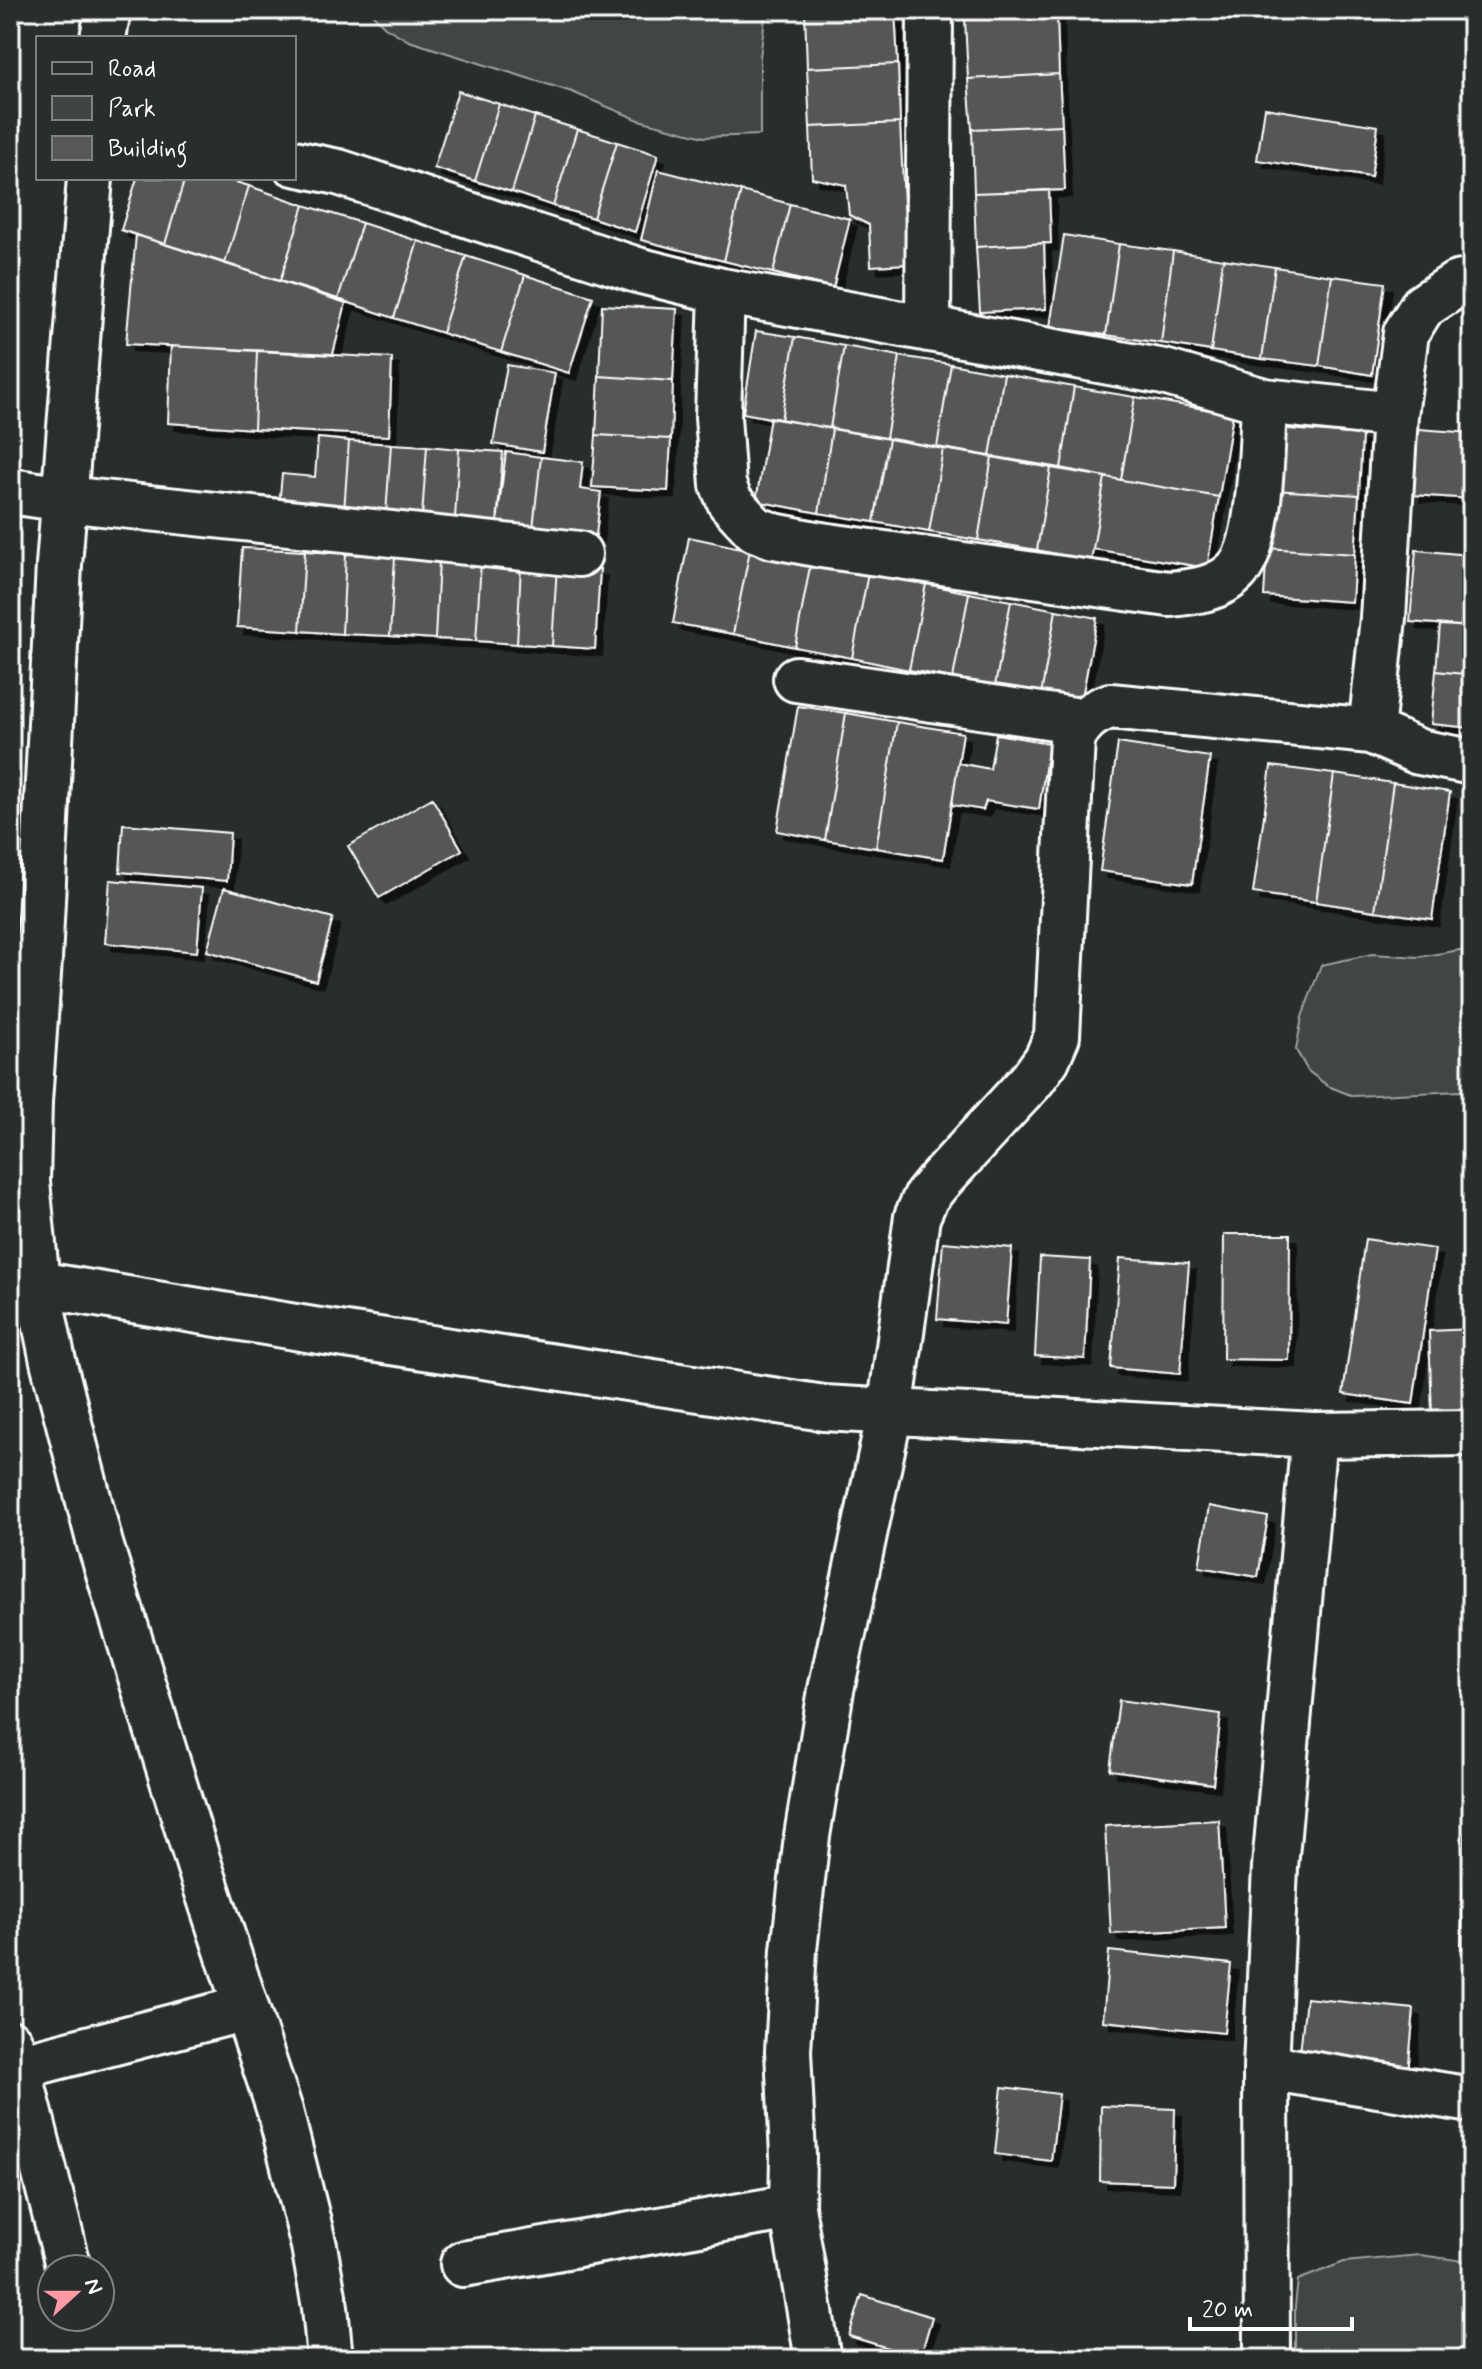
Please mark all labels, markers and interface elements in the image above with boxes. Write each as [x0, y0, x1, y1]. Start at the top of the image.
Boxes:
legend [36, 36, 296, 180]
text: Road [108, 54, 156, 85]
text: Park [108, 94, 156, 125]
text: Building [108, 134, 188, 168]
north arrow [36, 2253, 116, 2333]
text: N [77, 2275, 109, 2298]
scale bar [1190, 2281, 1352, 2331]
text: 20 m [1202, 2295, 1253, 2326]

